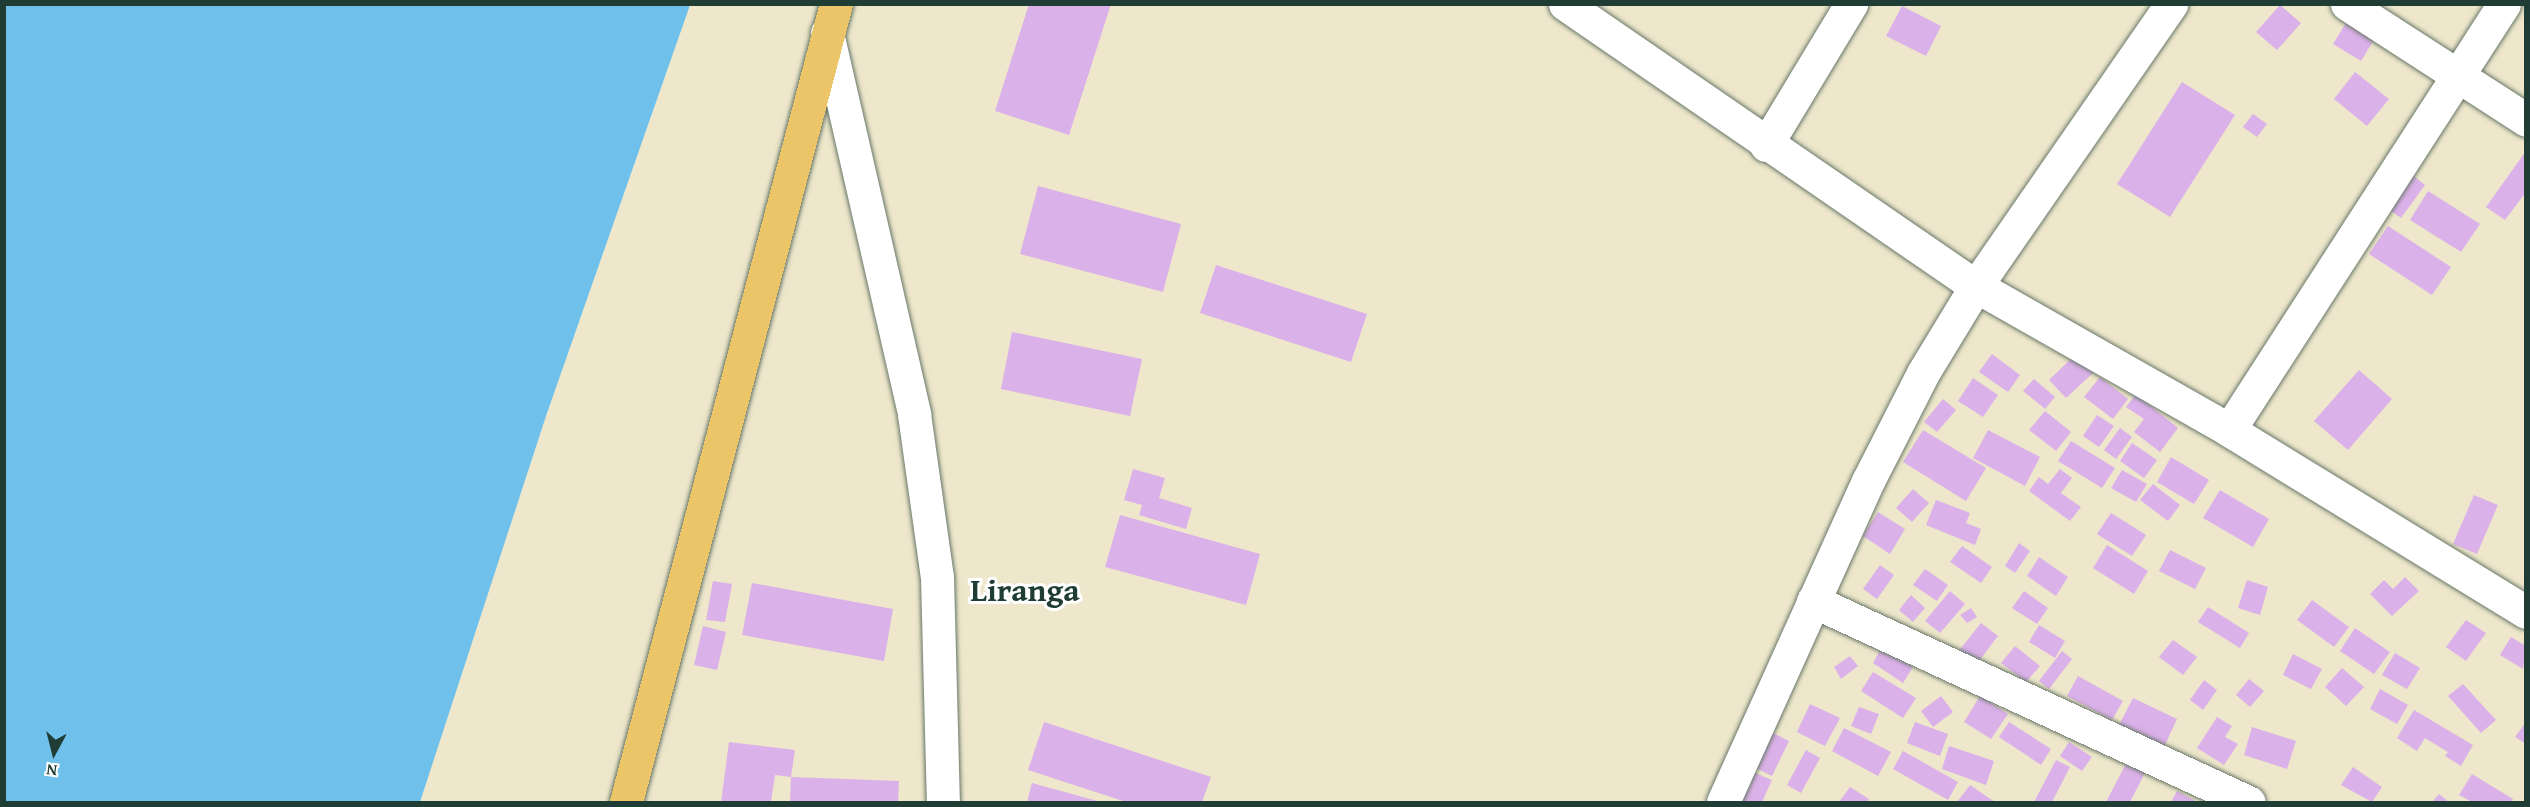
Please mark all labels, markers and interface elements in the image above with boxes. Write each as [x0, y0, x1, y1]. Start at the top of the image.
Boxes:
district label: Liranga [970, 571, 1080, 609]
north arrow [24, 723, 84, 783]
text: N [45, 758, 59, 783]

